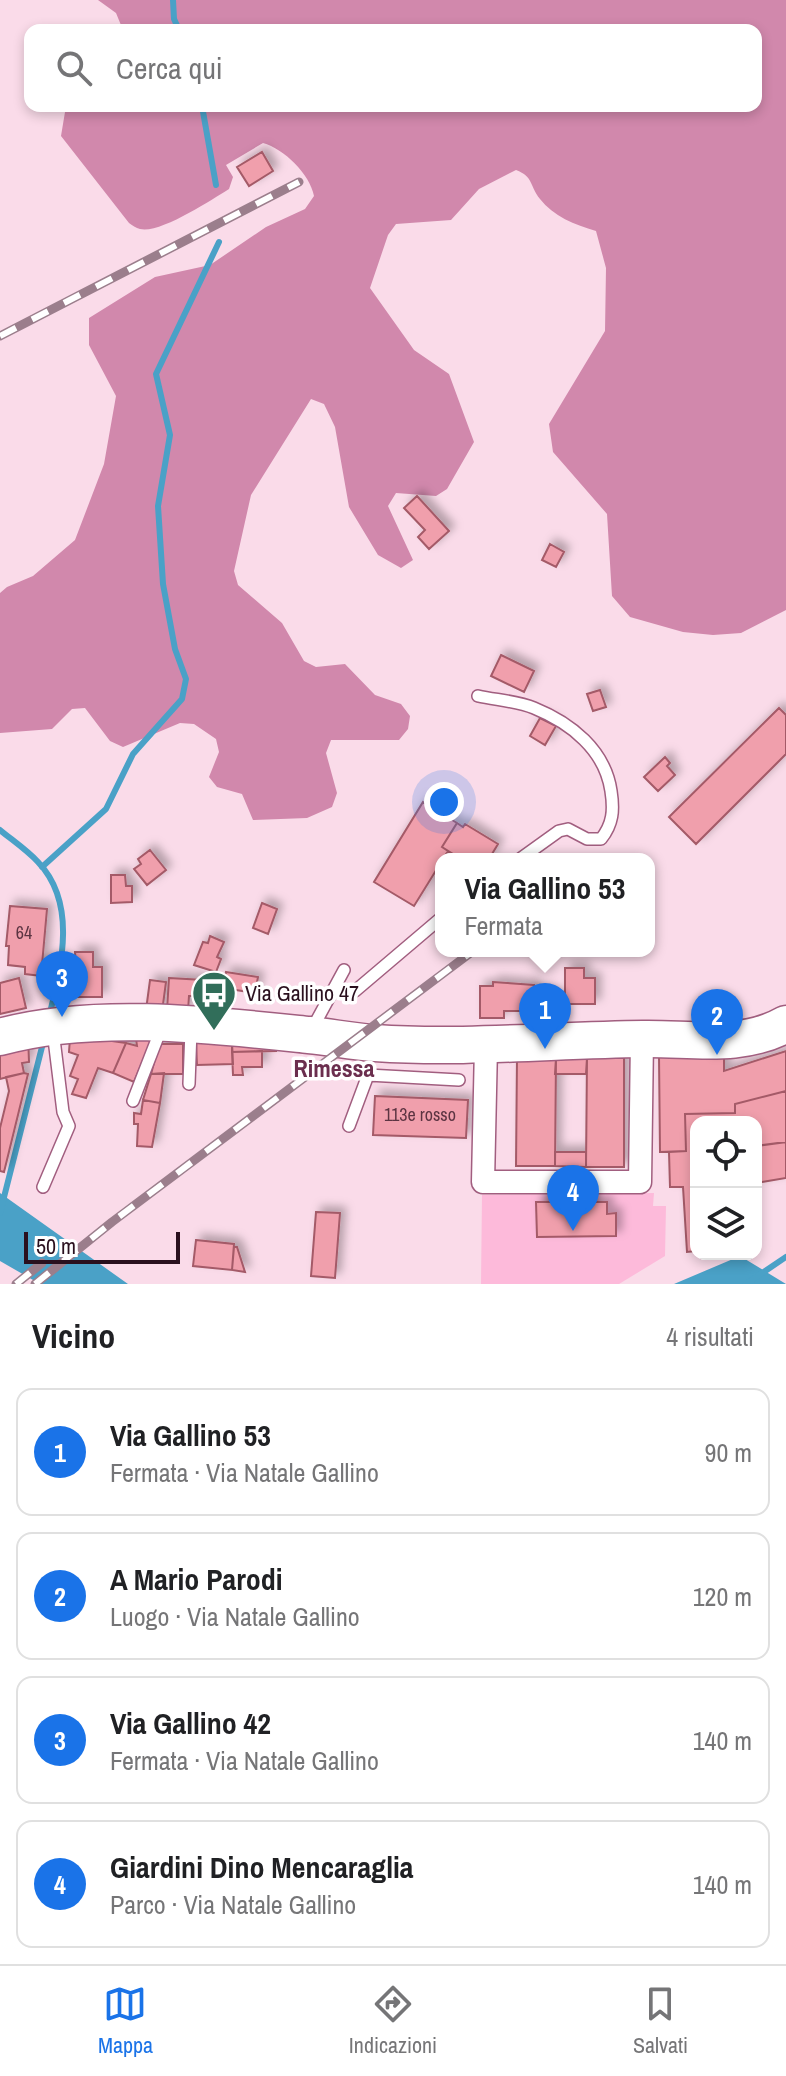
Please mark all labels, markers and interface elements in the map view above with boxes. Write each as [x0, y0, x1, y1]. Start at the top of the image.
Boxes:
search box [24, 24, 762, 112]
icon: search [52, 46, 96, 90]
text: Cerca qui [116, 48, 223, 88]
your location [424, 782, 464, 822]
popup [435, 853, 655, 957]
text: Via Gallino 53 [465, 868, 625, 908]
text: Fermata [465, 908, 543, 943]
house number: 64 [16, 920, 32, 945]
pin: 3 [36, 951, 88, 1017]
bus stop icon: Via Gallino 47 [190, 969, 238, 1032]
place label: Via Gallino 47 [245, 978, 359, 1008]
pin: 1 [519, 983, 571, 1049]
pin: 2 [691, 989, 743, 1055]
district label: Rimessa [294, 1052, 375, 1084]
house number: 113e rosso [384, 1102, 456, 1127]
map controls [690, 1116, 762, 1260]
button: locate [690, 1116, 762, 1188]
pin: 4 [547, 1165, 599, 1231]
button: layers [690, 1188, 762, 1260]
scale bar [24, 1228, 180, 1264]
text: 50 m [36, 1231, 76, 1261]
text: Vicino [32, 1313, 115, 1359]
text: 4 risultati [666, 1319, 754, 1354]
text: Via Gallino 53 [110, 1415, 271, 1455]
text: 1 [54, 1435, 66, 1470]
text: 90 m [705, 1435, 752, 1470]
text: Fermata · Via Natale Gallino [110, 1455, 379, 1490]
text: A Mario Parodi [110, 1559, 283, 1599]
text: 2 [54, 1579, 66, 1614]
text: 120 m [693, 1579, 752, 1614]
text: Luogo · Via Natale Gallino [110, 1599, 360, 1634]
text: Via Gallino 42 [110, 1703, 271, 1743]
text: 3 [54, 1723, 66, 1758]
text: 140 m [693, 1723, 752, 1758]
text: Fermata · Via Natale Gallino [110, 1743, 379, 1778]
text: Giardini Dino Mencaraglia [110, 1847, 414, 1887]
text: 4 [54, 1867, 66, 1902]
text: 140 m [693, 1867, 752, 1902]
text: Parco · Via Natale Gallino [110, 1887, 356, 1922]
tab: Mappa [98, 1982, 153, 2060]
tab: Indicazioni [349, 1982, 437, 2060]
tab: Salvati [633, 1982, 688, 2060]

